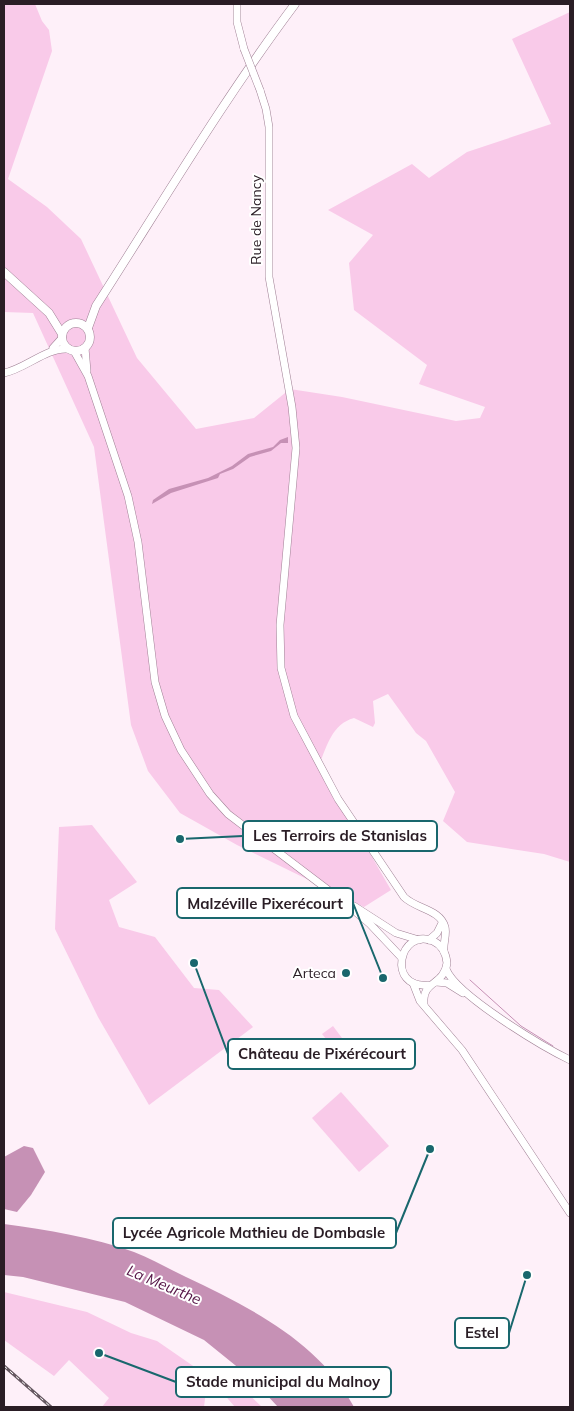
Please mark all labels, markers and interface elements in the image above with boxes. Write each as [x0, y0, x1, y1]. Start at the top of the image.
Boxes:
street label: Rue de Nancy [247, 174, 265, 265]
callout: Les Terroirs de Stanislas [243, 821, 437, 851]
text: Les Terroirs de Stanislas [253, 826, 427, 845]
callout: Malzéville Pixerécourt [177, 888, 353, 918]
text: Malzéville Pixerécourt [187, 894, 343, 913]
place label: Arteca [293, 964, 336, 982]
marker: Arteca [340, 967, 352, 979]
callout: Château de Pixérécourt [228, 1039, 415, 1069]
text: Château de Pixérécourt [238, 1044, 406, 1063]
callout: Lycée Agricole Mathieu de Dombasle [113, 1218, 396, 1248]
text: Lycée Agricole Mathieu de Dombasle [123, 1223, 385, 1242]
water label: La Meurthe [124, 1260, 204, 1309]
callout: Estel [455, 1318, 509, 1348]
text: Estel [465, 1323, 499, 1342]
callout: Stade municipal du Malnoy [176, 1367, 391, 1397]
text: Stade municipal du Malnoy [186, 1372, 381, 1391]

